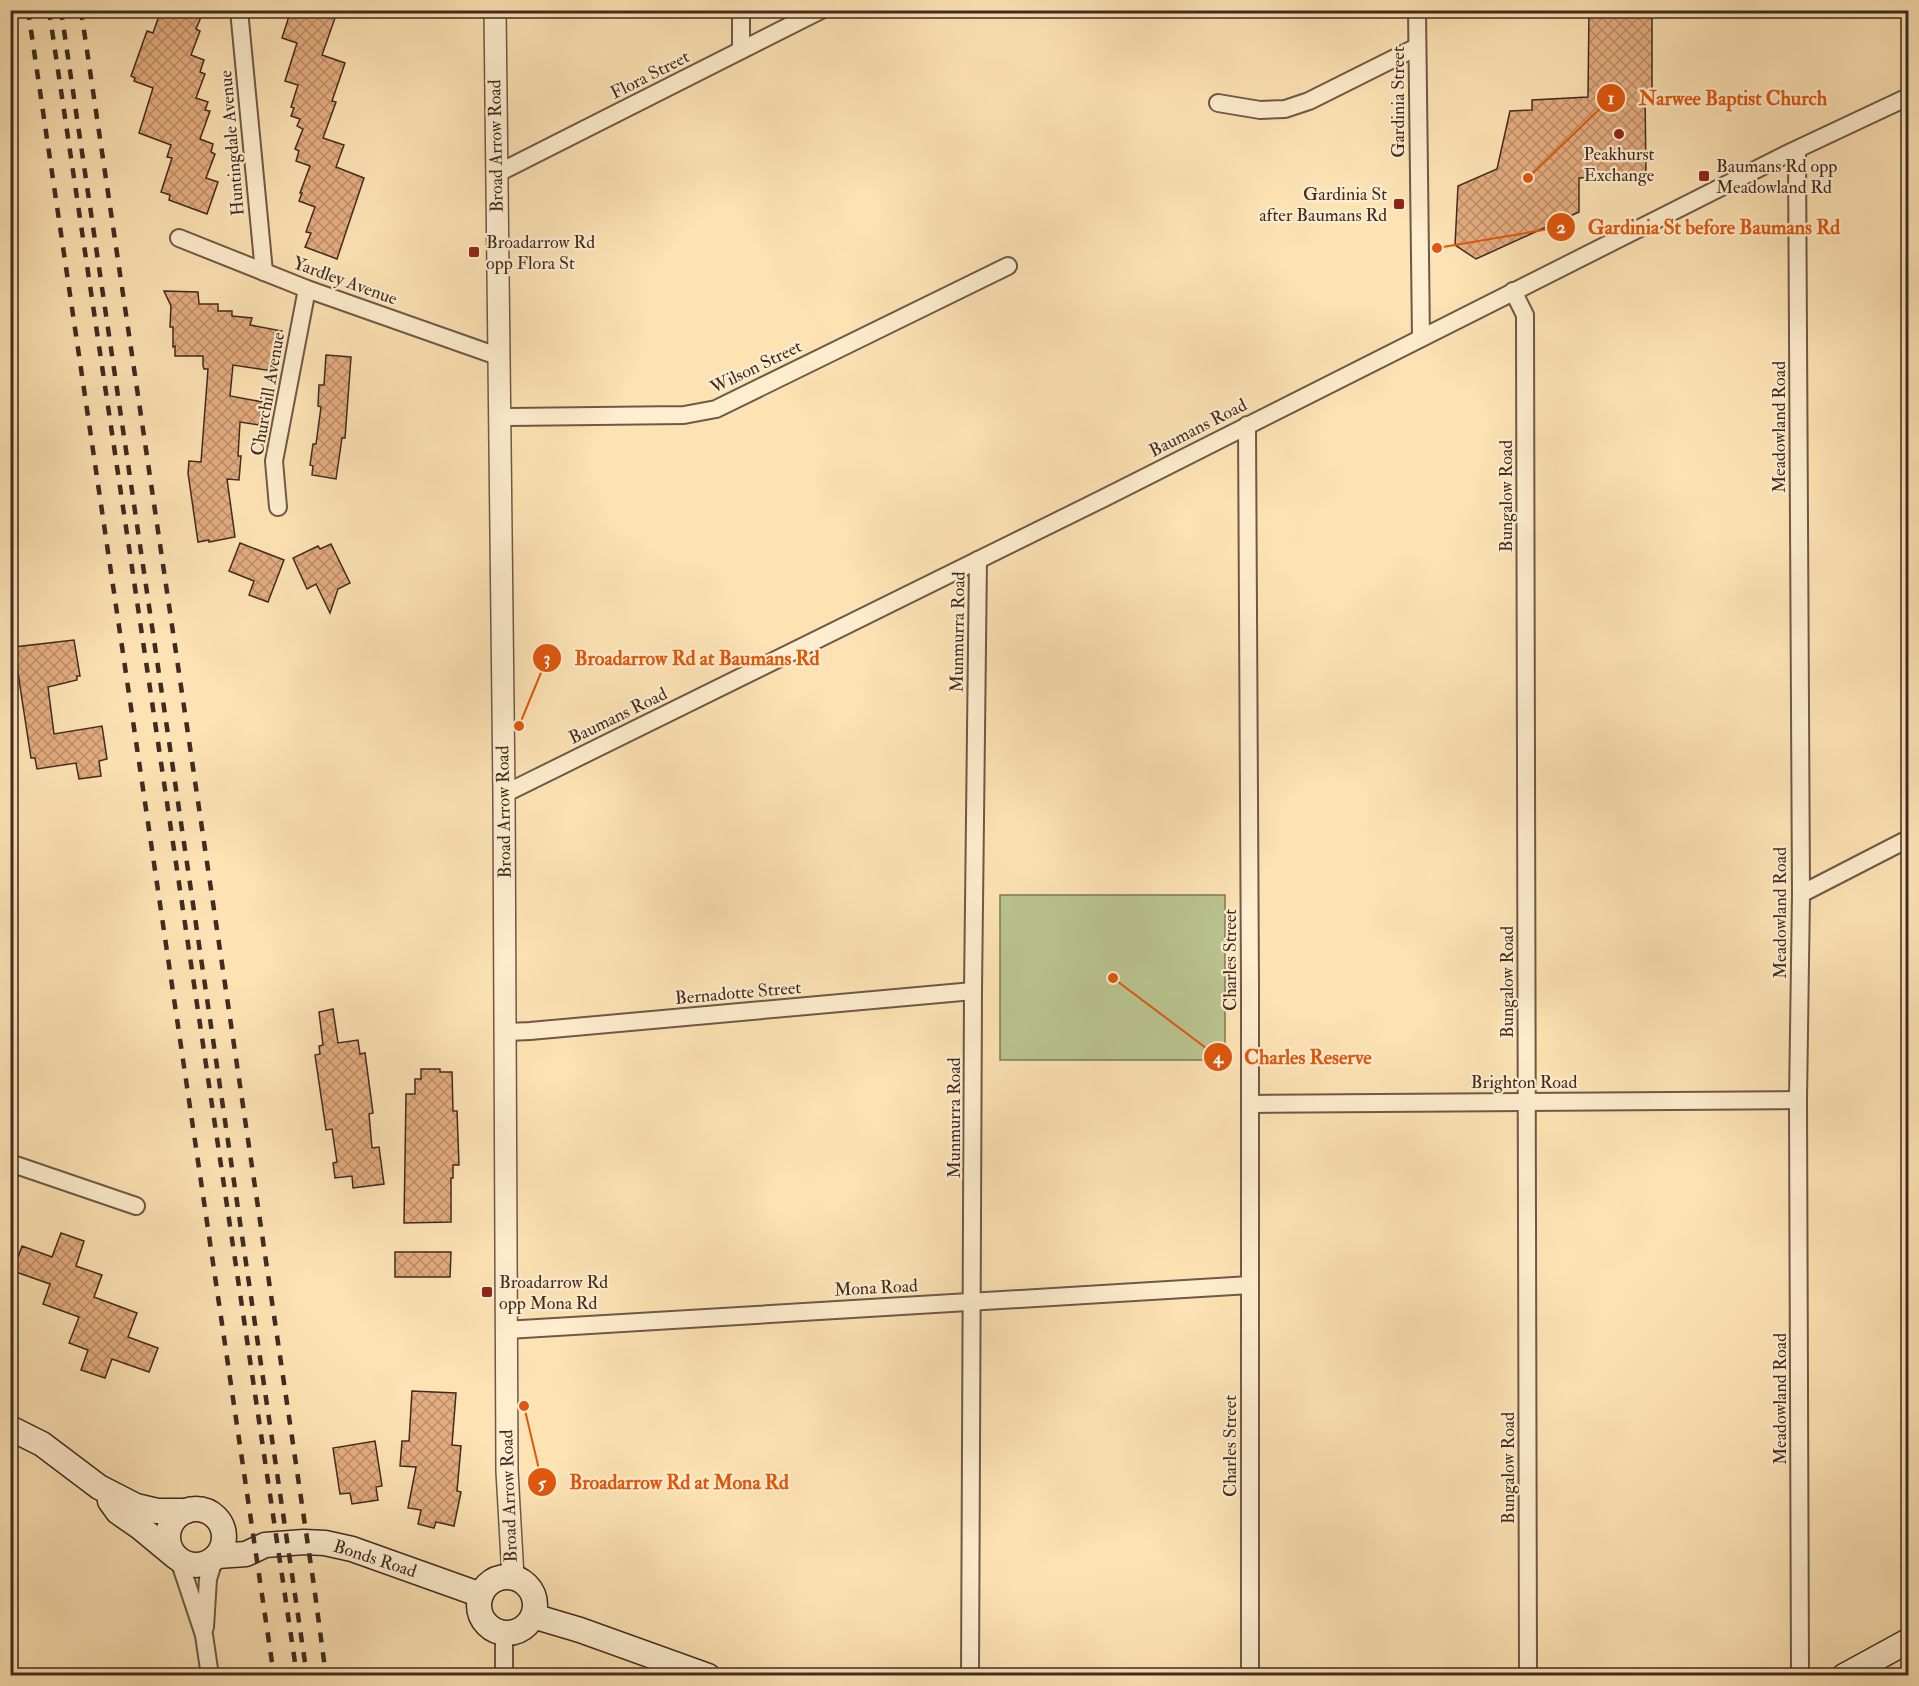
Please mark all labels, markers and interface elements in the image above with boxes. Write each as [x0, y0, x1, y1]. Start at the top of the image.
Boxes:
street label: Flora Street [607, 45, 694, 105]
street label: Gardinia Street [1387, 46, 1410, 158]
street label: Huntingdale Avenue [214, 69, 250, 217]
street label: Broad Arrow Road [483, 79, 509, 213]
callout: Narwee Baptist Church [1596, 79, 1839, 117]
text: Narwee Baptist Church [1638, 86, 1828, 112]
text: 1 [1608, 87, 1614, 110]
marker: Peakhurst Exchange [1612, 127, 1626, 141]
place label: Peakhurst Exchange [1584, 143, 1655, 187]
place label: Baumans Rd opp Meadowland Rd [1716, 155, 1837, 199]
marker: Baumans Rd opp Meadowland Rd [1697, 169, 1711, 183]
place label: Gardinia St after Baumans Rd [1259, 183, 1387, 227]
marker: Gardinia St after Baumans Rd [1392, 197, 1406, 211]
callout: Gardinia St before Baumans Rd [1546, 208, 1852, 246]
text: Gardinia St before Baumans Rd [1588, 215, 1840, 240]
text: 2 [1556, 216, 1566, 239]
place label: Broadarrow Rd opp Flora St [486, 231, 595, 275]
marker: Broadarrow Rd opp Flora St [467, 245, 481, 259]
street label: Yardley Avenue [290, 251, 401, 311]
street label: Churchill Avenue [246, 330, 290, 458]
street label: Wilson Street [706, 335, 806, 399]
street label: Meadowland Road [1768, 361, 1791, 493]
street label: Baumans Road [1145, 393, 1251, 462]
street label: Bungalow Road [1495, 440, 1518, 552]
street label: Munmurra Road [945, 571, 971, 693]
callout: Broadarrow Rd at Baumans Rd [532, 639, 831, 677]
text: Broadarrow Rd at Baumans Rd [574, 646, 820, 671]
text: 3 [544, 647, 551, 670]
street label: Baumans Road [565, 682, 671, 750]
street label: Broad Arrow Road [491, 745, 517, 879]
street label: Meadowland Road [1769, 847, 1792, 979]
street label: Charles Street [1219, 909, 1242, 1011]
street label: Bungalow Road [1496, 926, 1519, 1038]
street label: Bernadotte Street [674, 976, 802, 1010]
callout: Charles Reserve [1203, 1038, 1384, 1076]
text: Charles Reserve [1244, 1045, 1372, 1070]
text: 4 [1212, 1046, 1224, 1069]
street label: Munmurra Road [943, 1057, 966, 1179]
street label: Brighton Road [1471, 1071, 1577, 1094]
place label: Broadarrow Rd opp Mona Rd [499, 1271, 608, 1315]
street label: Mona Road [834, 1274, 919, 1302]
marker: Broadarrow Rd opp Mona Rd [480, 1285, 494, 1299]
street label: Meadowland Road [1769, 1333, 1792, 1465]
street label: Charles Street [1219, 1395, 1242, 1497]
street label: Bungalow Road [1497, 1412, 1520, 1524]
street label: Broad Arrow Road [495, 1429, 523, 1563]
callout: Broadarrow Rd at Mona Rd [527, 1463, 801, 1501]
text: Broadarrow Rd at Mona Rd [569, 1470, 789, 1495]
text: 5 [538, 1472, 547, 1495]
street label: Bonds Road [330, 1535, 420, 1583]

